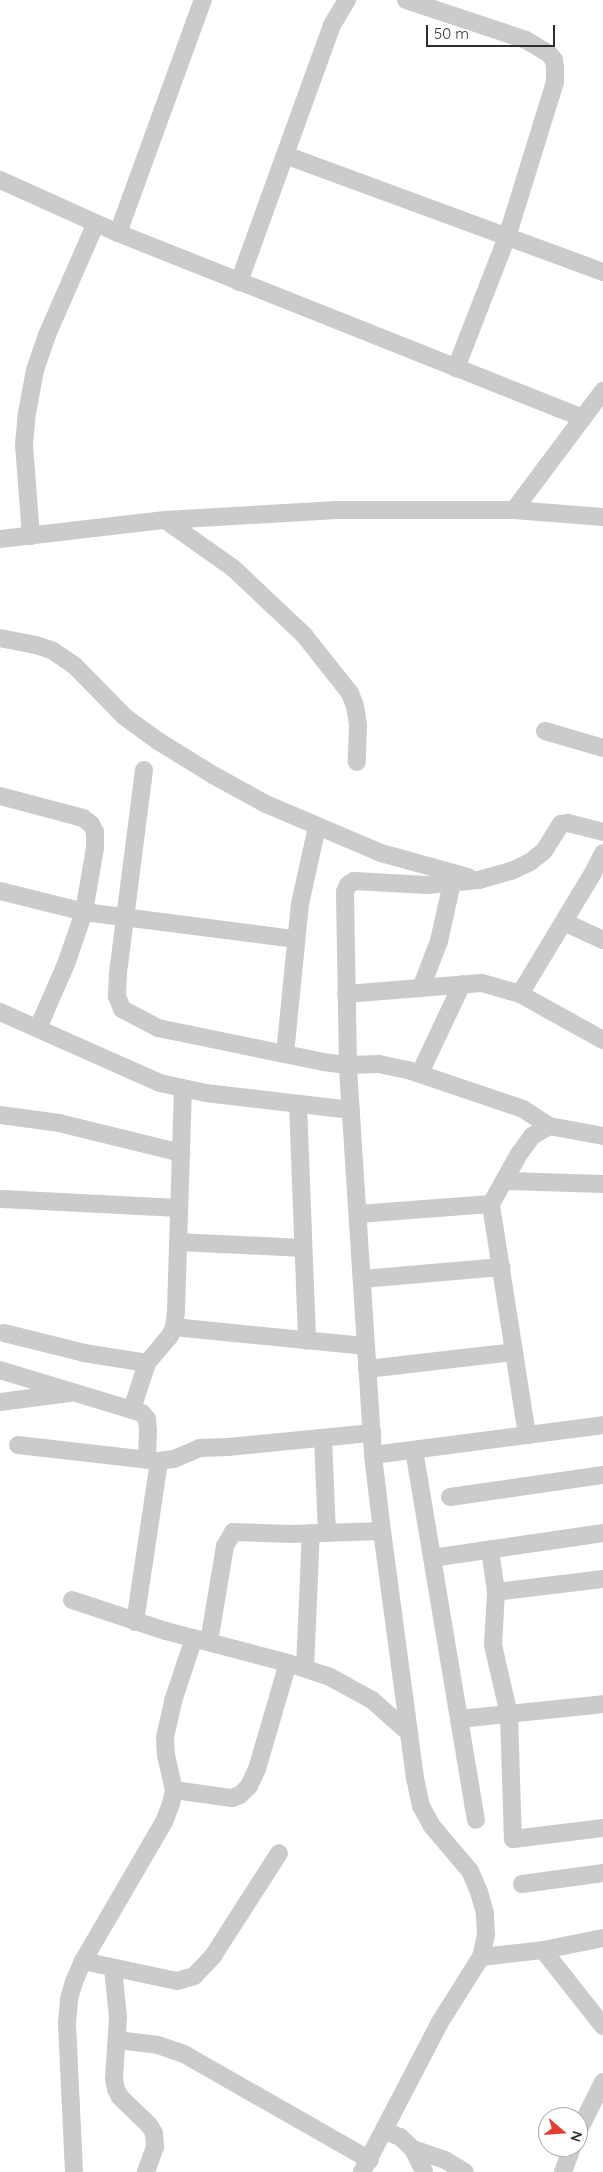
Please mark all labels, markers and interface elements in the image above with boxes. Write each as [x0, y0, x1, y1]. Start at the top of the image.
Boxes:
scale bar [428, 15, 557, 47]
text: 50 m [434, 24, 469, 43]
north arrow [538, 2107, 588, 2157]
text: N [566, 2129, 586, 2144]

